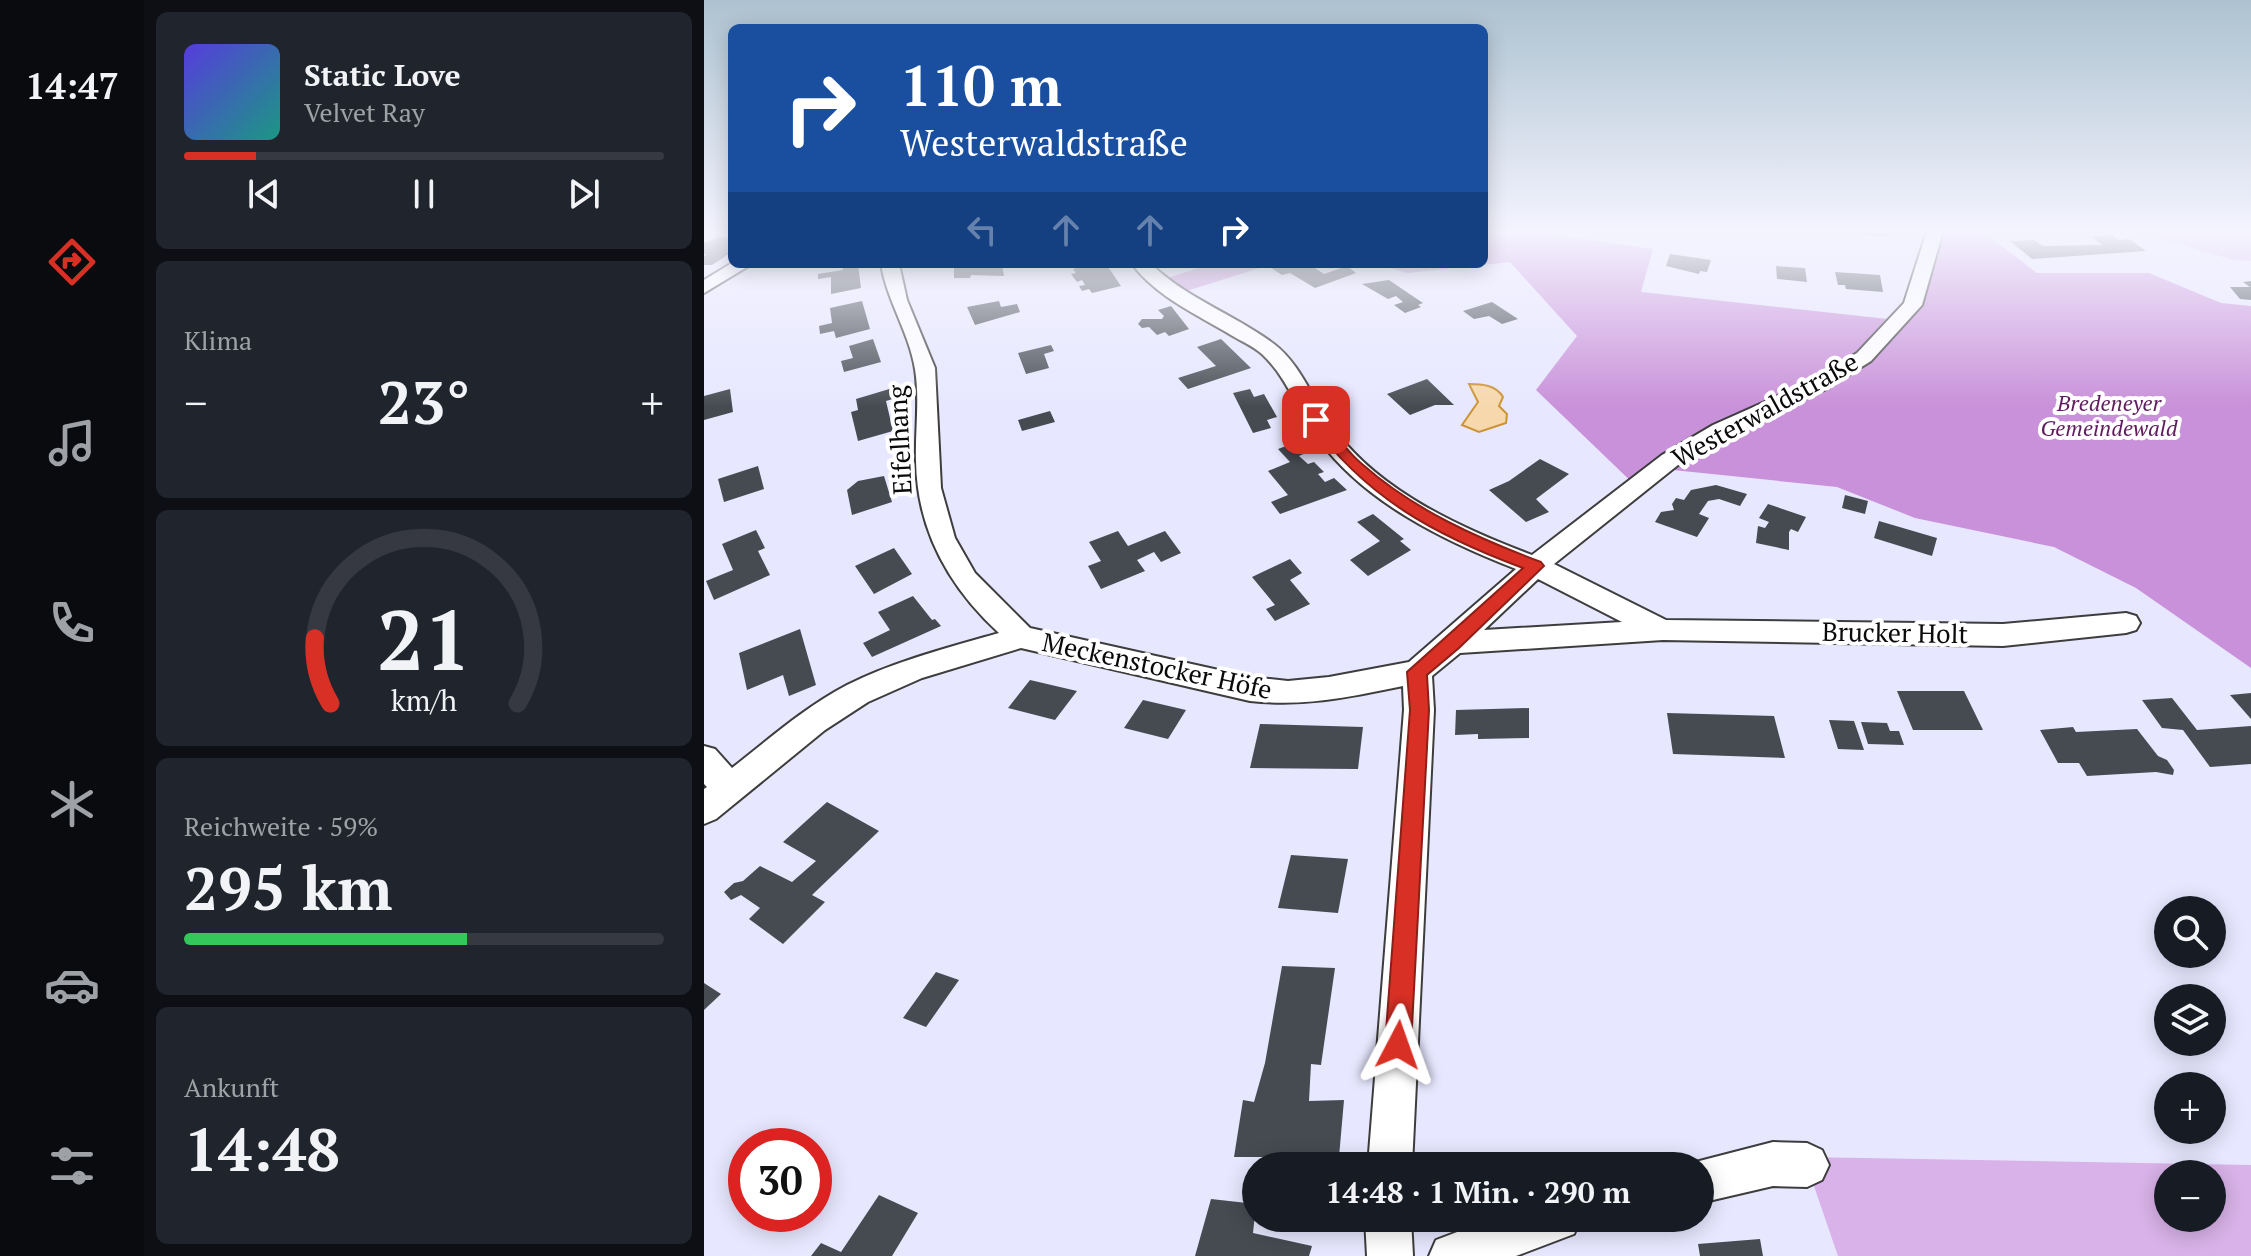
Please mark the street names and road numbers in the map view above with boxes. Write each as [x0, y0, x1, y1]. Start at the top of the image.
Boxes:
street label: Westerwaldstraße [1665, 344, 1864, 474]
street label: Eifelhang [879, 384, 919, 496]
street label: Brucker Holt [1822, 614, 1969, 650]
street label: Meckenstocker Höfe [1039, 624, 1275, 706]

